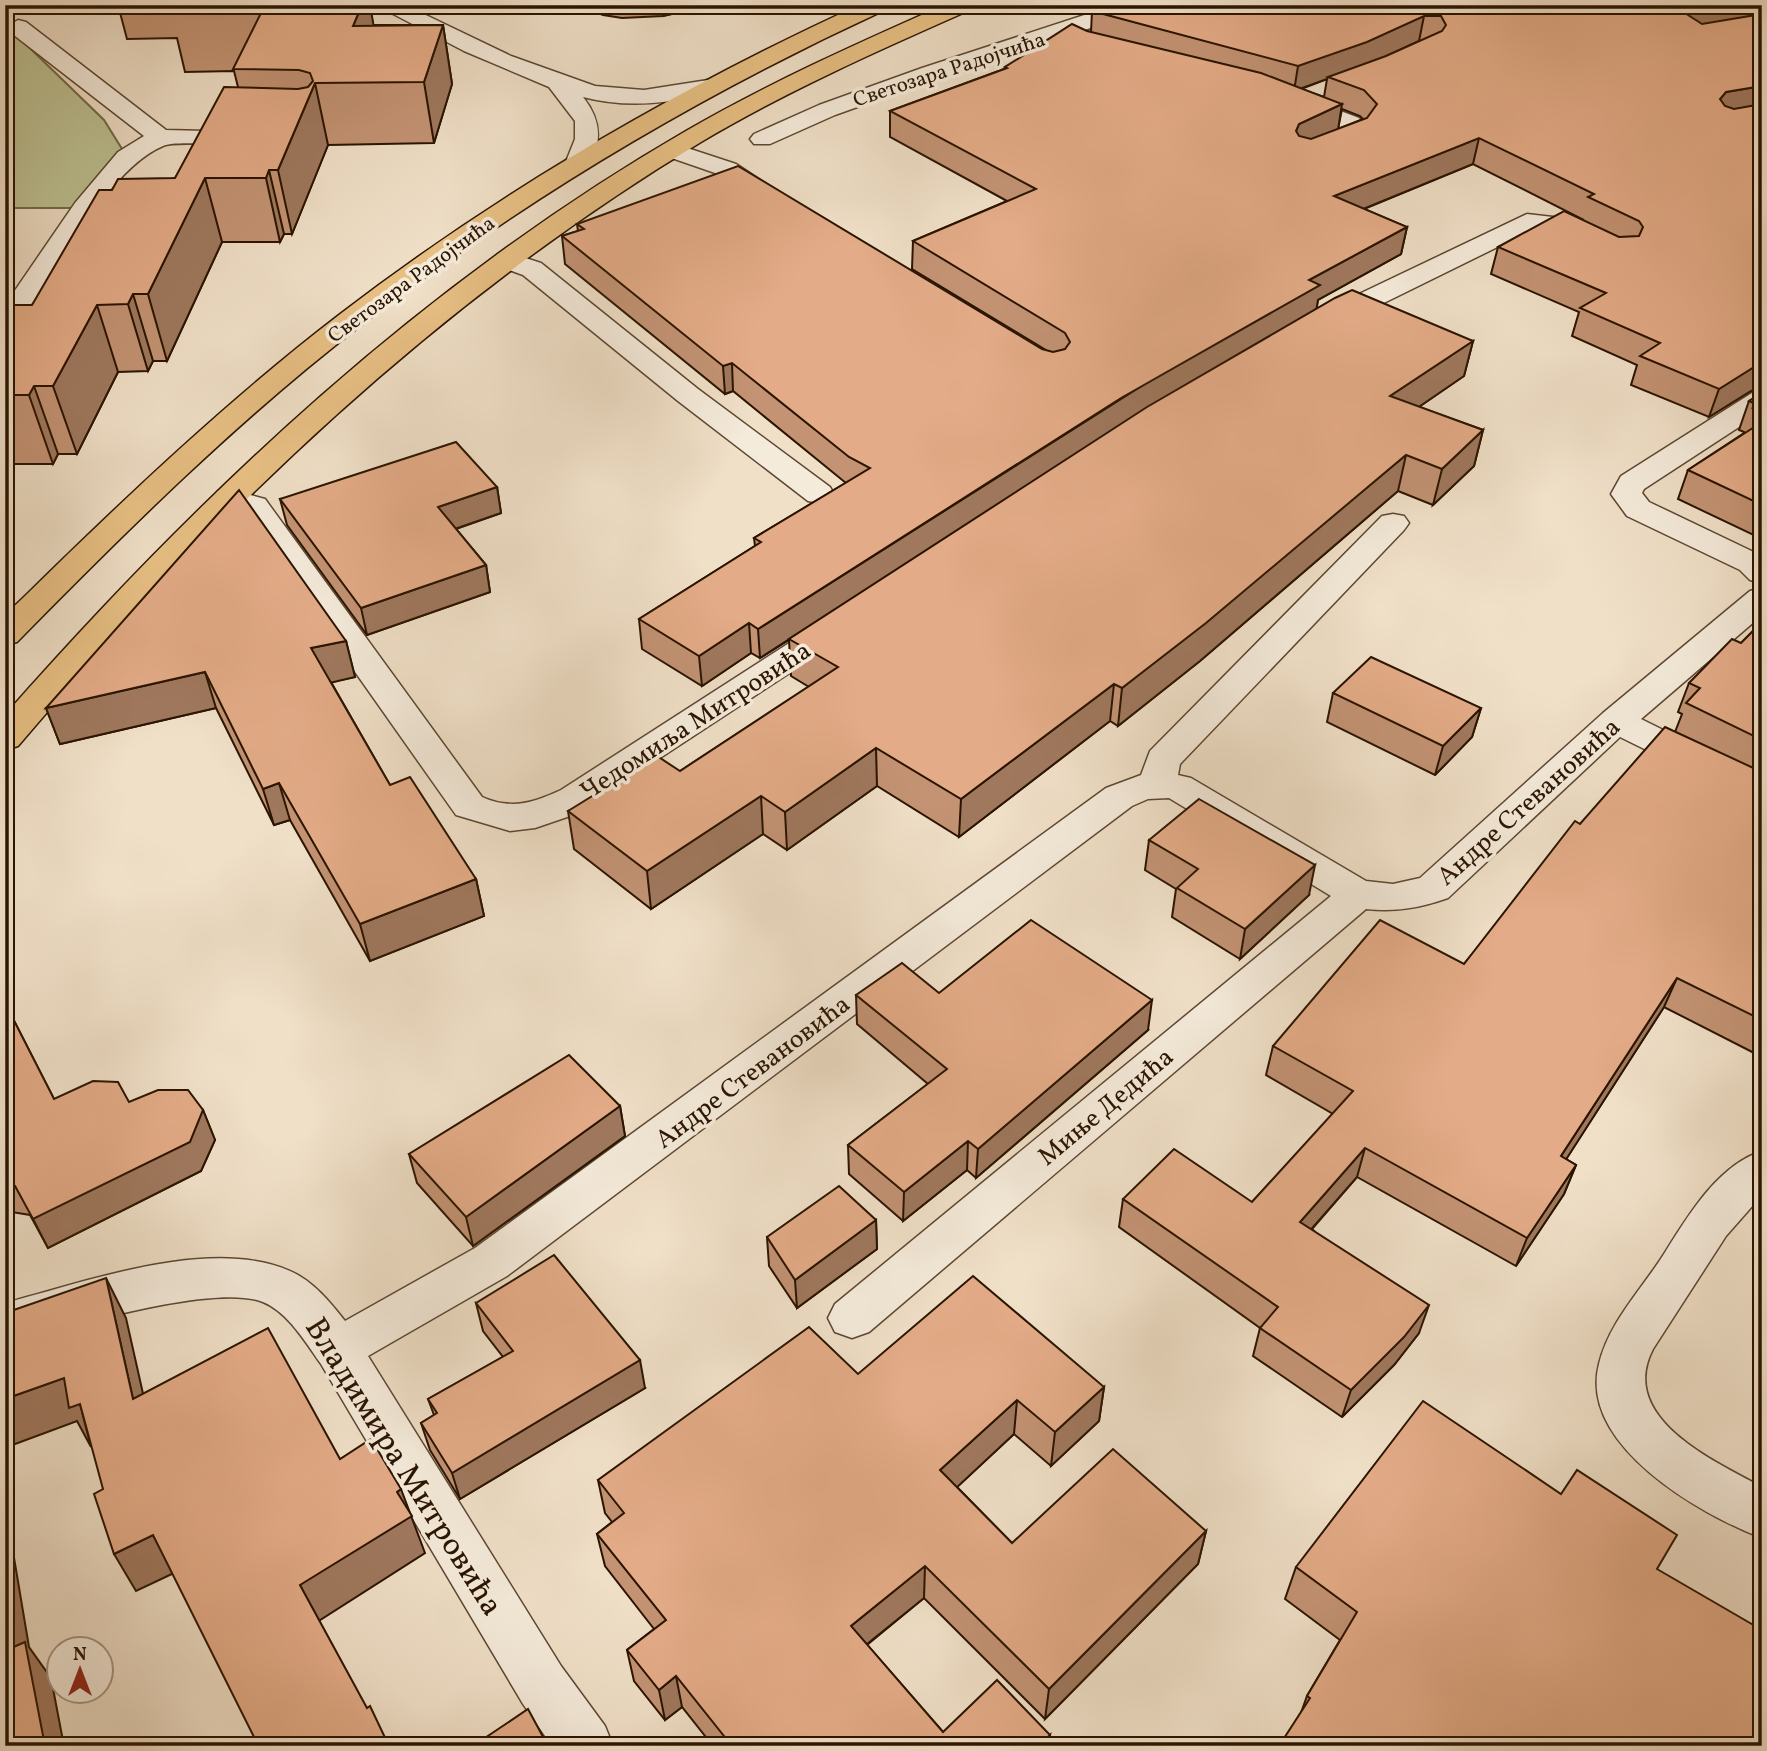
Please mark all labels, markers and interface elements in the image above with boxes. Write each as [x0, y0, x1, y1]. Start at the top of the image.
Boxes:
street label: Светозара Радојчића [850, 26, 1049, 115]
street label: Светозара Радојчића [322, 210, 501, 351]
street label: Чедомиља Митровића [574, 633, 818, 810]
street label: Андре Стевановића [1430, 710, 1629, 895]
street label: Андре Стевановића [648, 987, 858, 1158]
street label: Миње Дедића [1031, 1040, 1182, 1175]
street label: Владимира Митровића [293, 1310, 512, 1625]
north arrow [46, 1636, 116, 1706]
text: N [73, 1642, 87, 1668]

